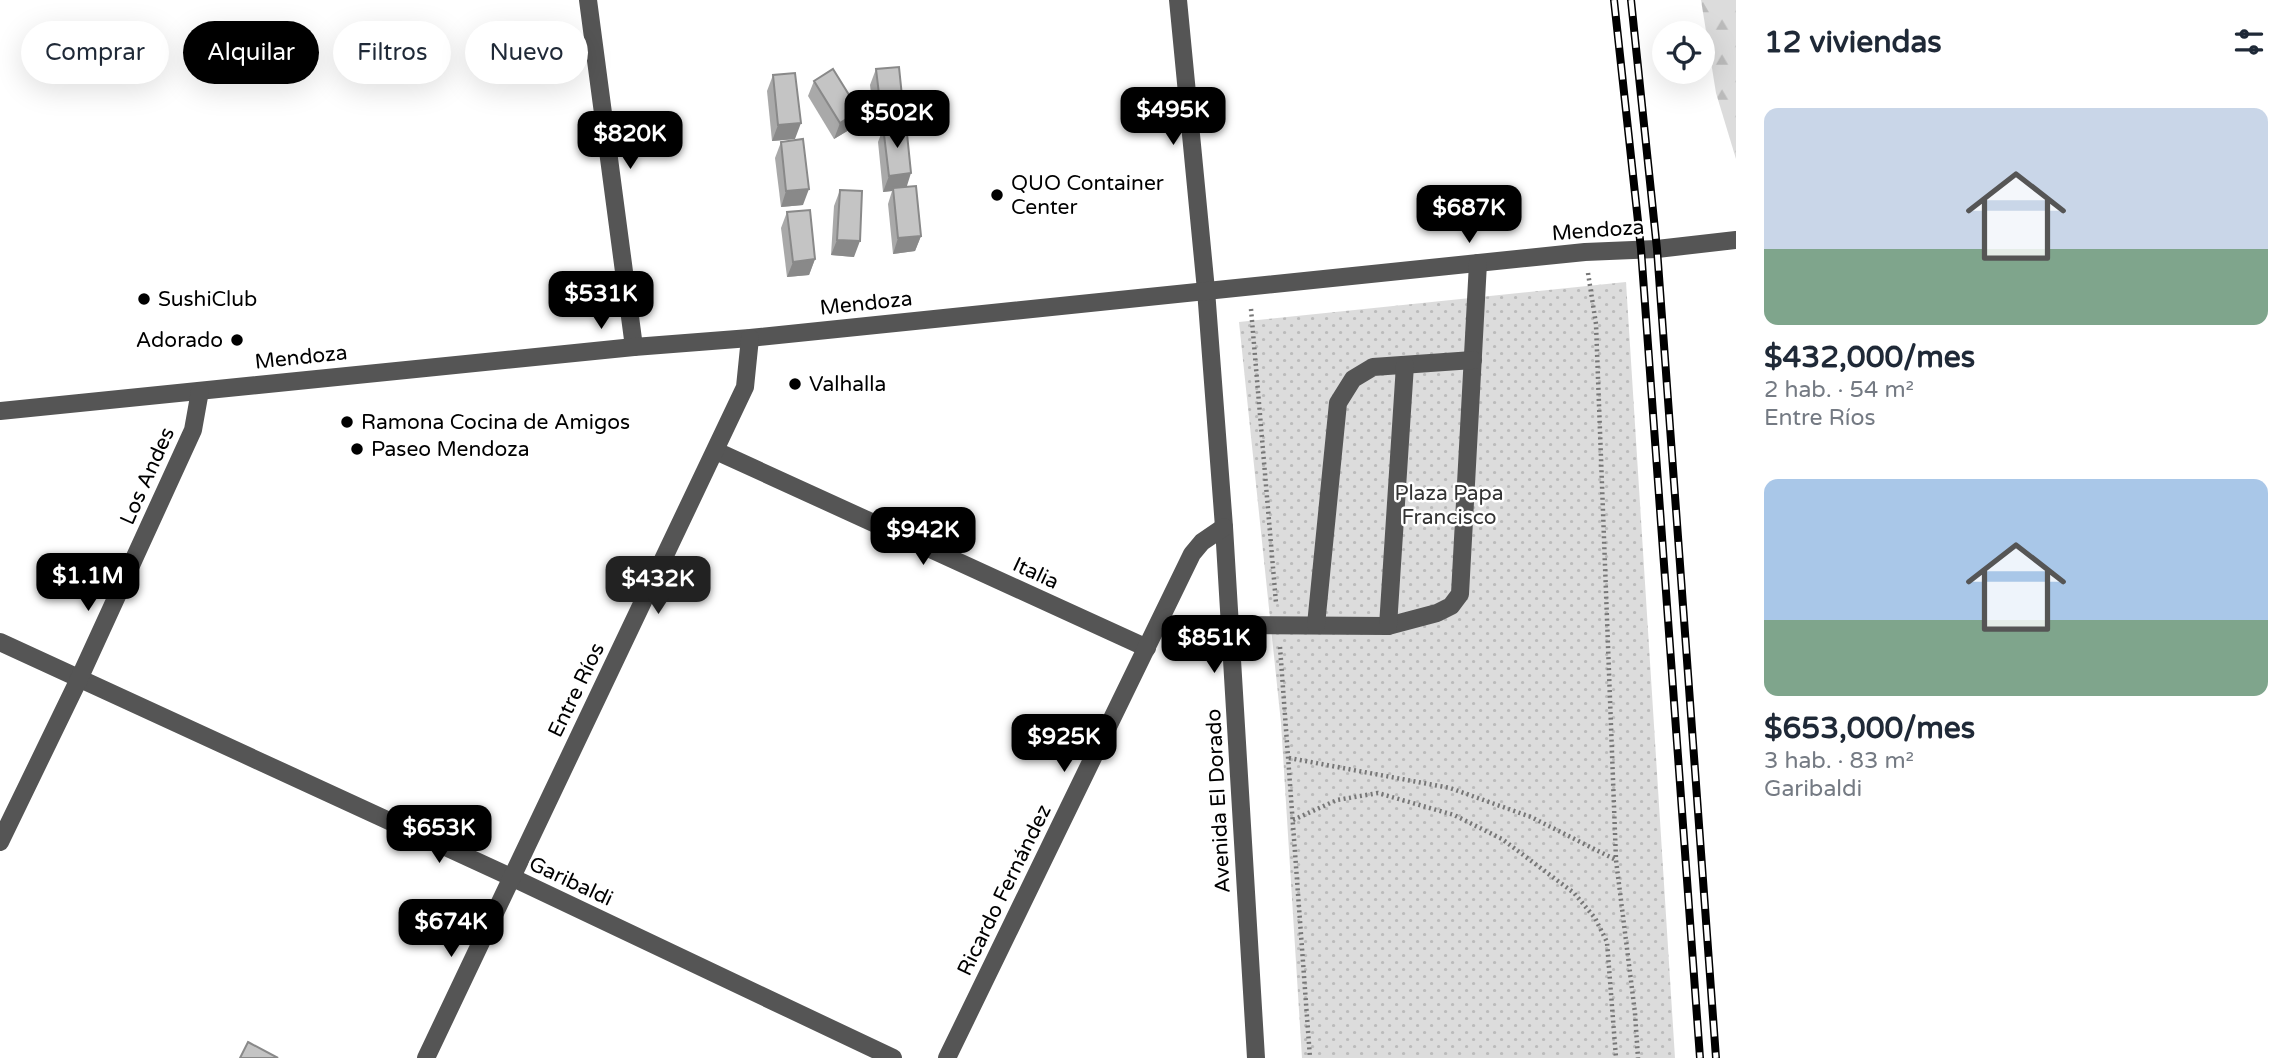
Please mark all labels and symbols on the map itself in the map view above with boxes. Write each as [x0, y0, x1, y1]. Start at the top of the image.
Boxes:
pin: $495K [1124, 88, 1222, 147]
pin: $502K [848, 90, 946, 150]
pin: $820K [581, 111, 679, 171]
place label: QUO Container Center [1011, 171, 1164, 220]
pin: $687K [1420, 186, 1518, 245]
marker: QUO Container Center [989, 187, 1005, 203]
street label: Mendoza [1551, 215, 1645, 246]
pin: $531K [552, 272, 650, 331]
street label: Mendoza [819, 286, 914, 321]
place label: SushiClub [158, 287, 257, 312]
marker: SushiClub [136, 291, 152, 307]
place label: Adorado [136, 328, 223, 353]
marker: Adorado [229, 332, 245, 348]
street label: Mendoza [254, 340, 349, 375]
place label: Valhalla [809, 372, 886, 397]
marker: Valhalla [787, 376, 803, 392]
place label: Ramona Cocina de Amigos [361, 410, 630, 435]
marker: Ramona Cocina de Amigos [339, 414, 355, 430]
street label: Los Andes [115, 424, 180, 529]
place label: Paseo Mendoza [371, 437, 530, 462]
marker: Paseo Mendoza [349, 441, 365, 457]
park label: Plaza Papa Francisco [1394, 481, 1504, 530]
pin: $942K [874, 508, 972, 567]
street label: Italia [1009, 552, 1063, 595]
pin: $1.1M [39, 554, 137, 613]
pin: $432K [609, 556, 707, 616]
pin: $851K [1165, 616, 1263, 675]
street label: Entre Ríos [543, 639, 610, 742]
street label: Avenida El Dorado [1201, 708, 1236, 894]
pin: $925K [1015, 714, 1113, 774]
street label: Ricardo Fernández [952, 801, 1057, 980]
pin: $653K [390, 806, 488, 865]
street label: Garibaldi [525, 851, 617, 912]
pin: $674K [402, 900, 500, 959]

